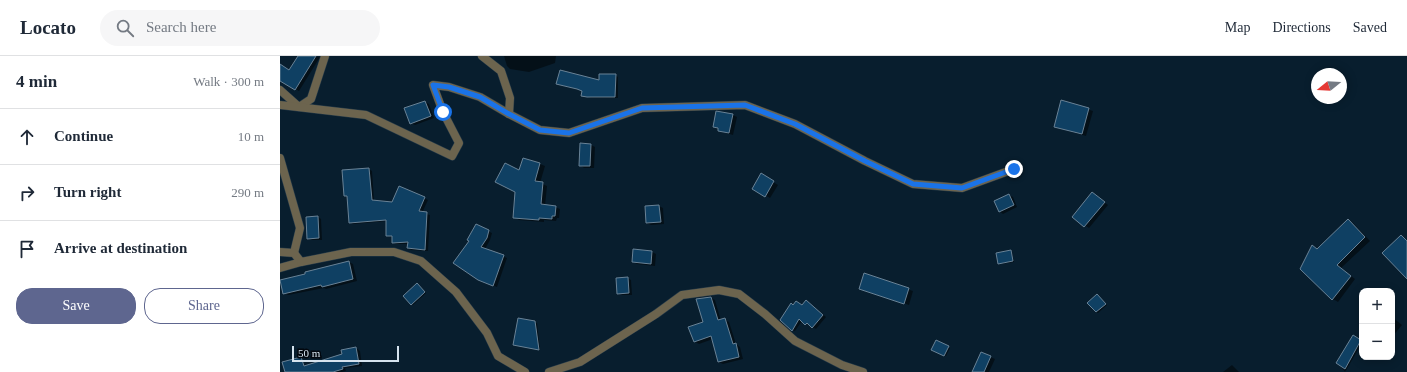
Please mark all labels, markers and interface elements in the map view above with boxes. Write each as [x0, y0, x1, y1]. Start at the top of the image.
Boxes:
search box [100, 10, 380, 46]
text: Locato [20, 17, 76, 38]
icon: search [114, 17, 136, 39]
text: Search here [146, 19, 216, 35]
text: Map [1225, 20, 1250, 35]
text: Directions [1272, 20, 1331, 35]
text: Saved [1353, 20, 1387, 35]
north arrow [1311, 68, 1347, 104]
text: 4 min [16, 72, 57, 91]
text: Walk · 300 m [193, 74, 264, 89]
route start [434, 103, 452, 121]
icon: ahead [16, 126, 38, 148]
text: Continue [54, 128, 113, 144]
text: 10 m [238, 129, 264, 144]
route end [1005, 160, 1023, 178]
icon: right [16, 182, 38, 204]
text: Turn right [54, 184, 121, 200]
text: 290 m [231, 185, 264, 200]
icon: arrive [16, 238, 38, 260]
text: Arrive at destination [54, 240, 187, 256]
button: Save [16, 288, 136, 324]
button: Share [144, 288, 264, 324]
map controls [1359, 288, 1395, 360]
button: + [1359, 288, 1395, 324]
button: − [1359, 324, 1395, 360]
scale bar [292, 344, 399, 363]
text: 50 m [298, 347, 320, 359]

